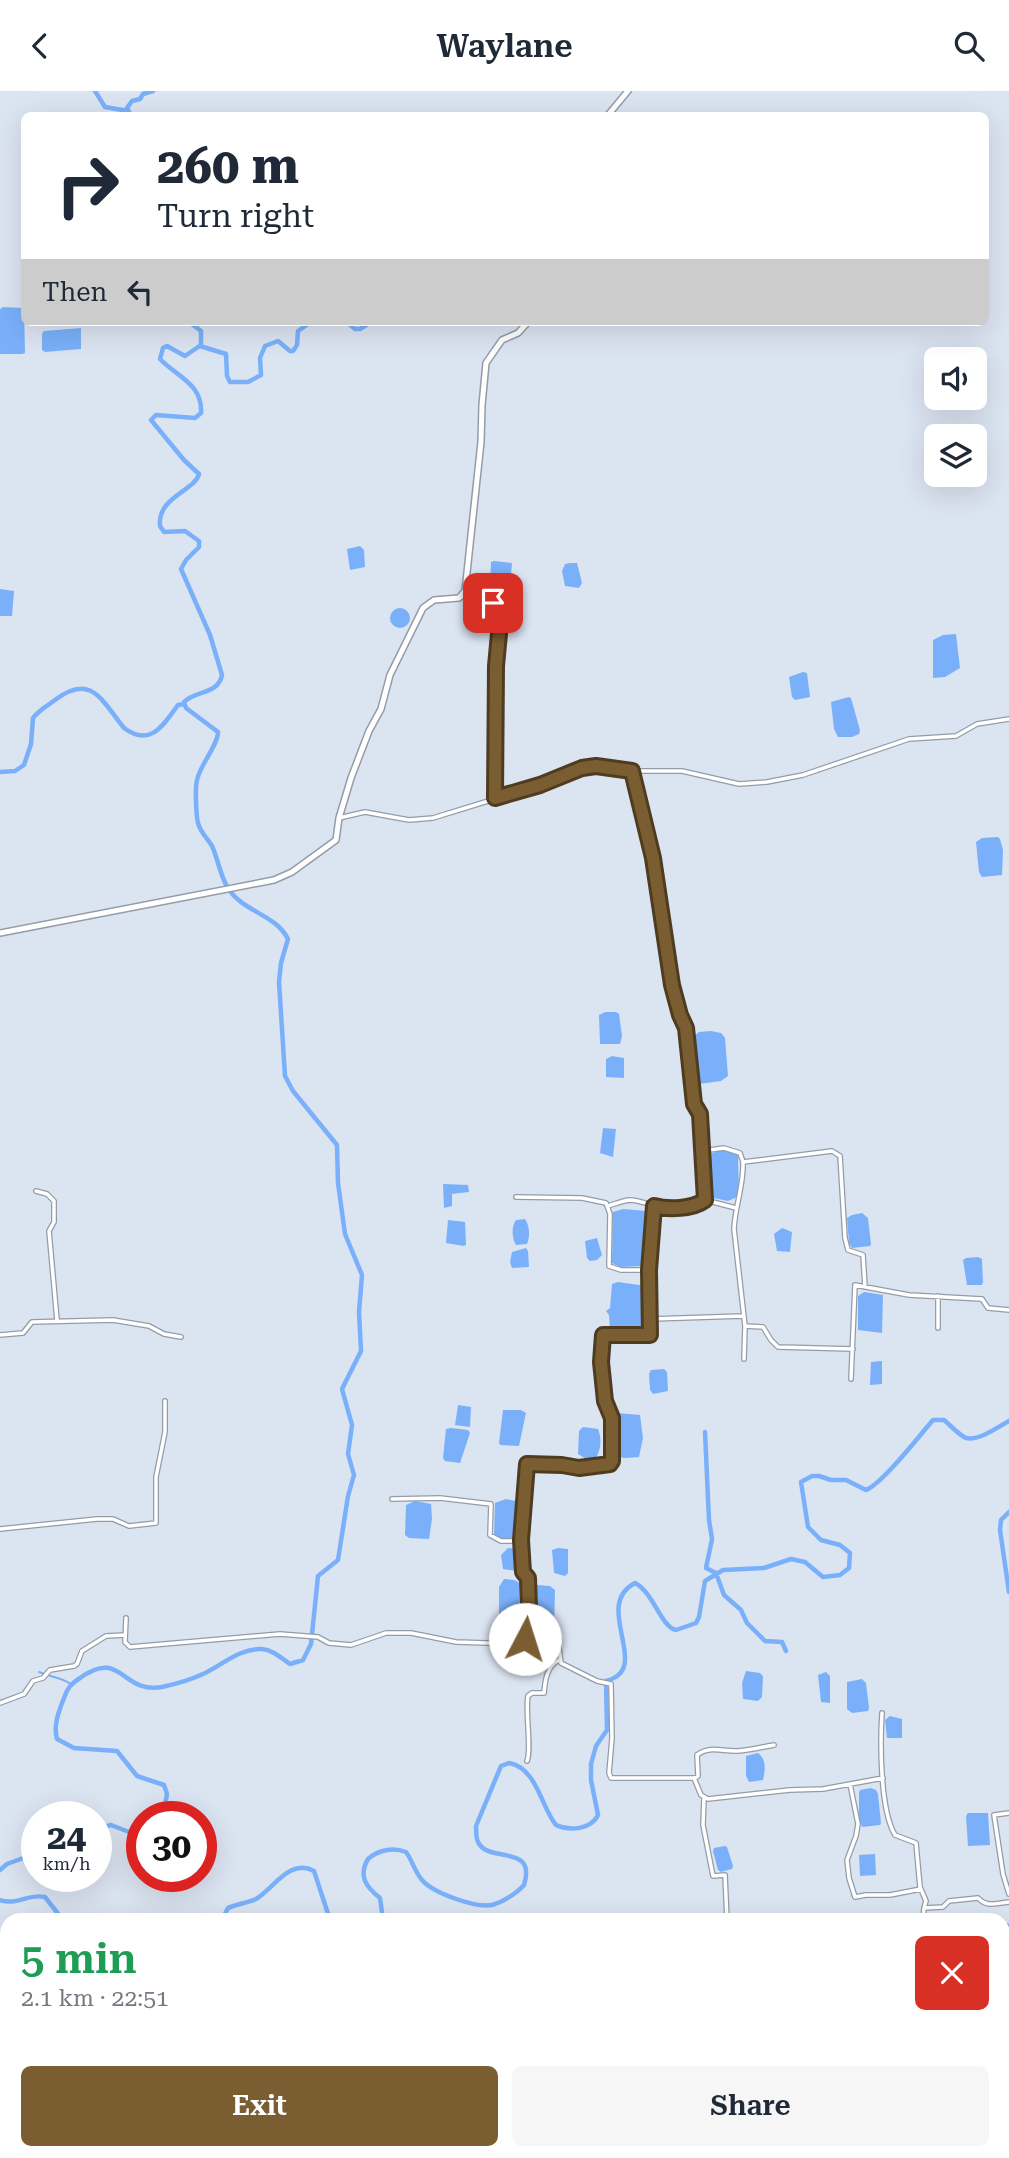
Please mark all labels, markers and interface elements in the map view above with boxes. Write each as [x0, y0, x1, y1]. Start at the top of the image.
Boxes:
icon: back [21, 27, 59, 65]
text: Waylane [436, 27, 573, 65]
icon: search [950, 27, 988, 65]
text: 260 m [157, 138, 299, 195]
icon: right [42, 140, 133, 231]
text: Turn right [157, 197, 314, 235]
icon: left [121, 273, 159, 311]
text: Then [42, 277, 107, 307]
map controls [924, 347, 987, 487]
button: sound [924, 347, 987, 410]
button: layers [924, 424, 987, 487]
pin [463, 573, 523, 633]
icon: arrive [474, 584, 512, 622]
position arrow [488, 1602, 562, 1676]
speed limit sign: 30 [126, 1801, 217, 1892]
text: 24 [47, 1817, 86, 1858]
text: km/h [42, 1853, 91, 1874]
text: 5 min [21, 1934, 137, 1983]
button: close [915, 1936, 989, 2010]
text: 2.1 km · 22:51 [21, 1985, 169, 2012]
button: Exit [21, 2066, 498, 2146]
button: Share [512, 2066, 989, 2146]

